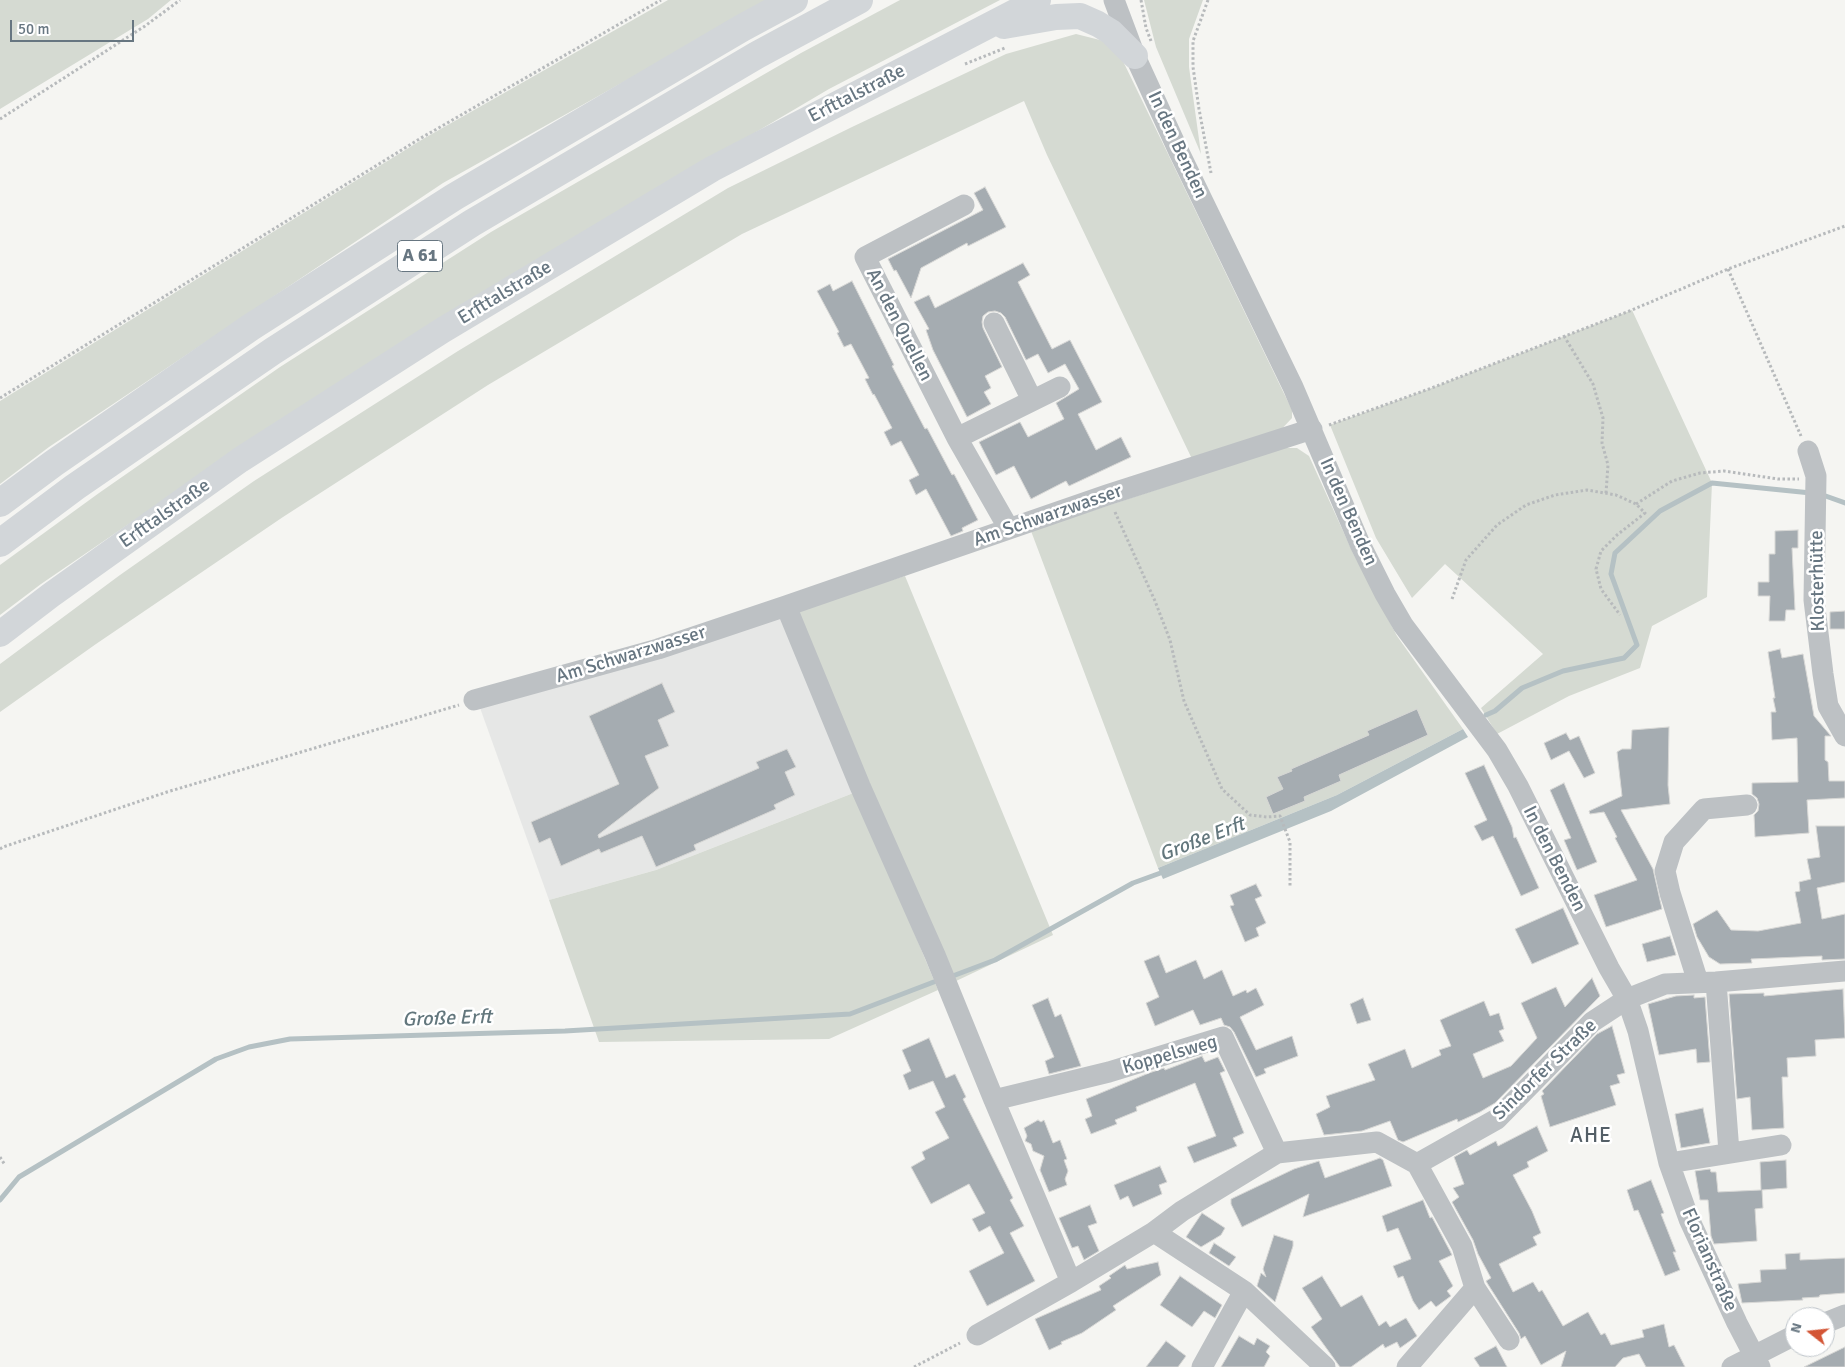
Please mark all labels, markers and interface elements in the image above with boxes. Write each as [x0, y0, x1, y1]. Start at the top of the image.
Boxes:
scale bar [12, 10, 136, 42]
text: 50 m [18, 20, 49, 38]
street label: Erfttalstraße [805, 60, 909, 128]
street label: In den Benden [1142, 88, 1212, 202]
road number: A 61 [398, 240, 442, 272]
street label: Erfttalstraße [454, 256, 556, 330]
street label: An den Quellen [861, 265, 937, 385]
street label: In den Benden [1314, 455, 1382, 569]
street label: Erfttalstraße [115, 474, 215, 554]
street label: Am Schwarzwasser [971, 480, 1125, 552]
street label: Klosterhütte [1806, 530, 1830, 632]
street label: Am Schwarzwasser [553, 621, 709, 689]
street label: In den Benden [1518, 802, 1590, 916]
water label: Große Erft [1156, 813, 1248, 867]
water label: Große Erft [402, 1005, 492, 1033]
street label: Sindorfer Straße [1488, 1015, 1602, 1125]
street label: Koppelsweg [1120, 1031, 1220, 1079]
district label: AHE [1570, 1123, 1612, 1149]
street label: Florianstraße [1676, 1205, 1742, 1315]
north arrow [1785, 1307, 1835, 1357]
text: N [1787, 1321, 1806, 1335]

